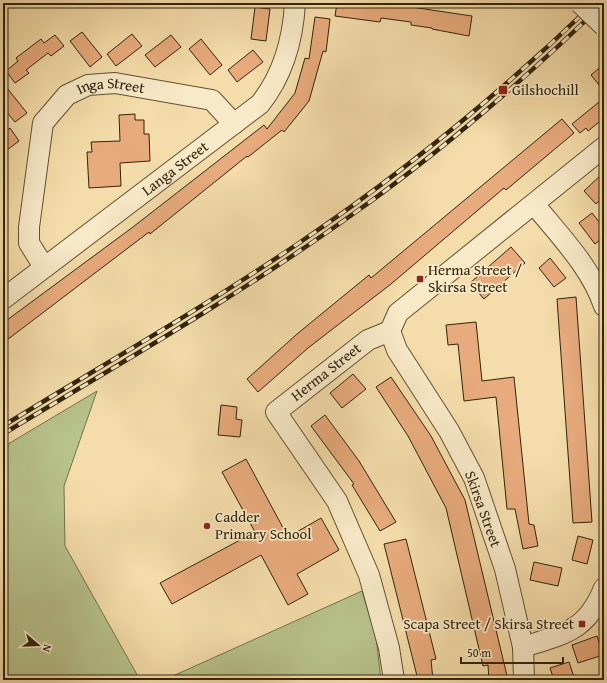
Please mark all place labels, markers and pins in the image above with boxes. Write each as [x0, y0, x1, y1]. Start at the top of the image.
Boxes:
place label: Gilshochill [512, 79, 579, 100]
marker: Gilshochill [497, 84, 509, 96]
place label: Herma Street / Skirsa Street [428, 259, 522, 297]
marker: Herma Street / Skirsa Street [415, 274, 425, 284]
place label: Cadder Primary School [215, 506, 311, 544]
marker: Cadder Primary School [202, 521, 212, 531]
place label: Scapa Street / Skirsa Street [403, 613, 575, 634]
marker: Scapa Street / Skirsa Street [577, 619, 587, 629]

